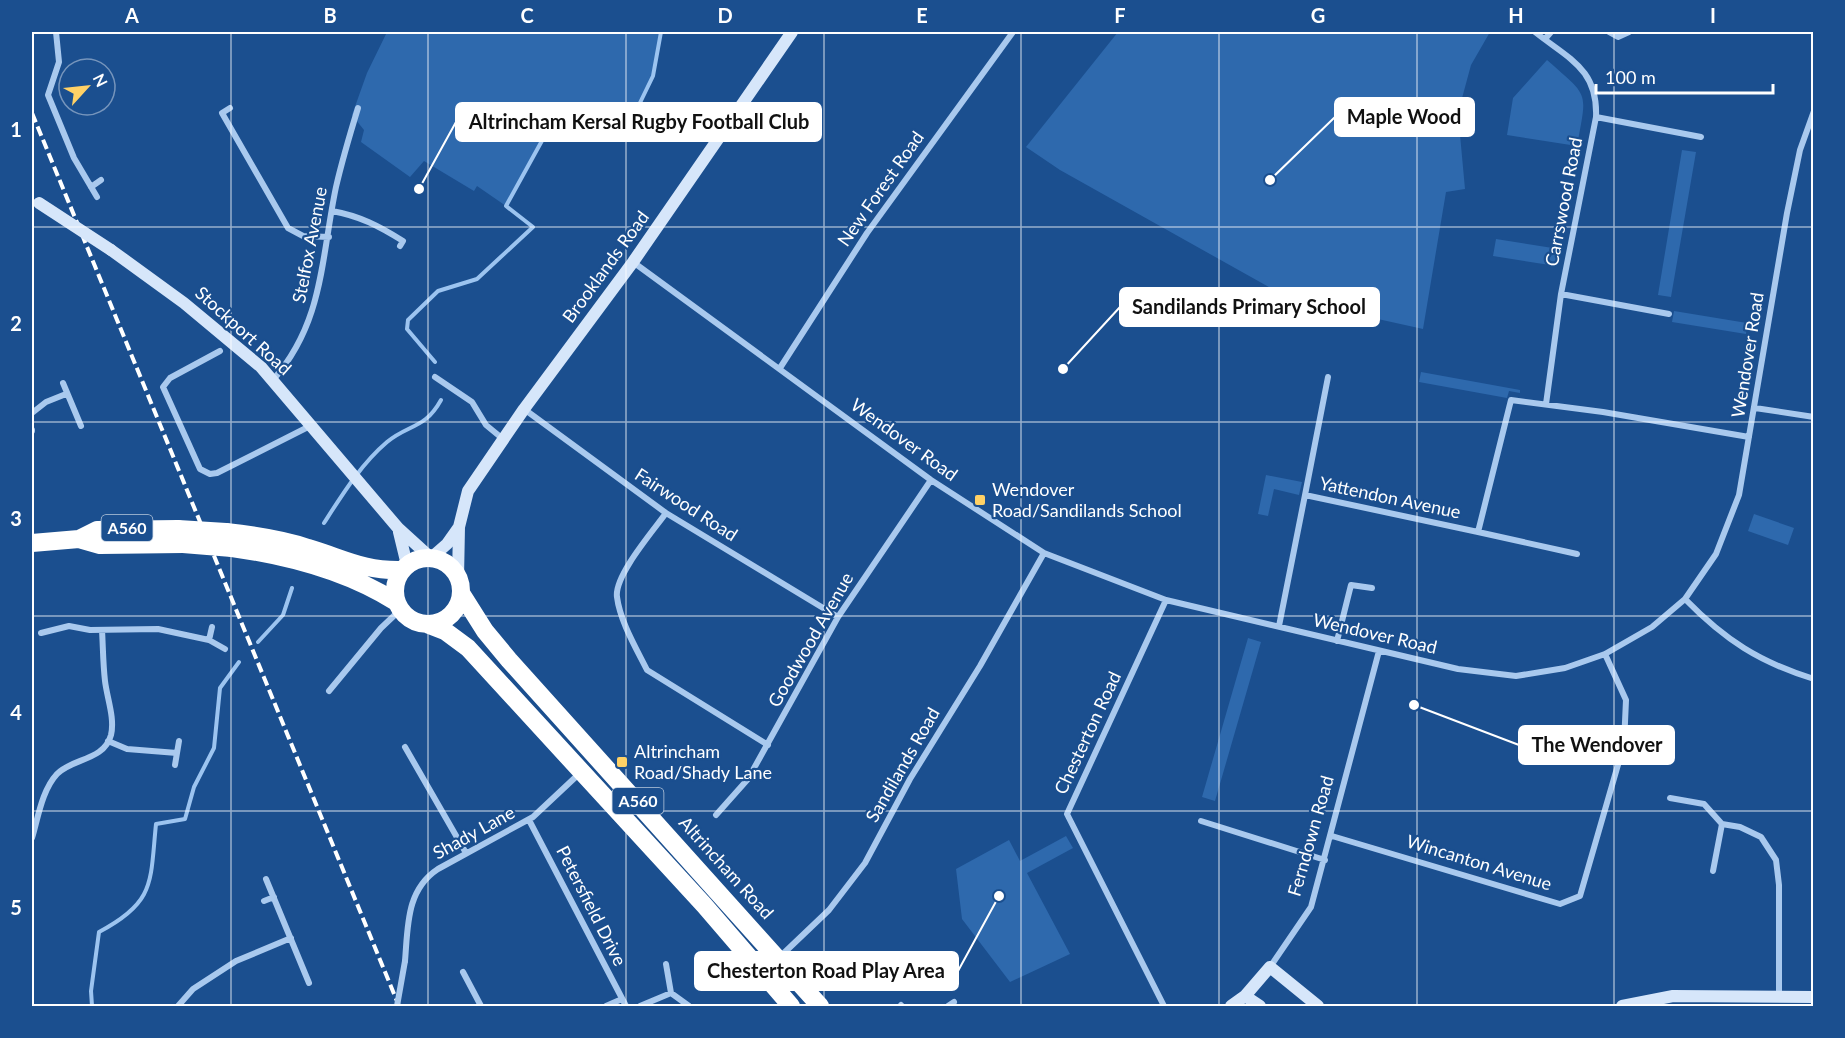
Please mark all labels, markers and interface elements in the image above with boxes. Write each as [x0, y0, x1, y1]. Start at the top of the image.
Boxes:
text: A [124, 3, 139, 27]
text: B [323, 3, 337, 27]
text: C [520, 3, 534, 27]
text: D [717, 3, 733, 27]
text: E [916, 3, 928, 27]
text: F [1114, 3, 1126, 27]
text: G [1311, 3, 1325, 27]
text: H [1508, 3, 1524, 27]
text: I [1710, 3, 1716, 27]
north arrow [57, 57, 117, 117]
scale bar [1596, 57, 1773, 95]
text: 100 m [1605, 66, 1656, 88]
text: N [90, 70, 112, 90]
callout: Maple Wood [1335, 98, 1474, 136]
callout: Altrincham Kersal Rugby Football Club [456, 103, 821, 141]
text: Maple Wood [1347, 104, 1461, 128]
text: Altrincham Kersal Rugby Football Club [468, 109, 809, 133]
text: 1 [10, 117, 22, 141]
street label: New Forest Road [832, 127, 928, 250]
street label: Carrswood Road [1540, 135, 1586, 268]
street label: Stelfox Avenue [287, 185, 331, 305]
street label: Brooklands Road [557, 206, 653, 327]
street label: Stockport Road [191, 281, 296, 379]
callout: Sandilands Primary School [1120, 288, 1379, 326]
street label: Wendover Road [1726, 291, 1768, 419]
text: Sandilands Primary School [1132, 294, 1366, 318]
text: 2 [10, 311, 22, 335]
street label: Wendover Road [847, 393, 962, 485]
street label: Fairwood Road [631, 463, 742, 545]
street label: Yattendon Avenue [1318, 471, 1463, 523]
place label: Wendover Road/Sandilands School [992, 478, 1182, 521]
marker: Wendover Road/Sandilands School [973, 493, 987, 507]
text: 3 [10, 506, 22, 530]
road number: A560 [102, 515, 152, 541]
street label: Goodwood Avenue [763, 568, 858, 711]
street label: Wendover Road [1311, 608, 1439, 658]
street label: Chesterton Road [1049, 668, 1125, 798]
text: 4 [10, 700, 22, 724]
street label: Sandilands Road [860, 703, 944, 826]
callout: The Wendover [1519, 726, 1674, 764]
text: The Wendover [1531, 732, 1663, 756]
place label: Altrincham Road/Shady Lane [634, 740, 772, 783]
marker: Altrincham Road/Shady Lane [615, 755, 629, 769]
street label: Ferndown Road [1282, 773, 1338, 899]
road number: A560 [612, 788, 664, 814]
street label: Shady Lane [429, 801, 518, 864]
street label: Altrincham Road [675, 811, 779, 923]
street label: Wincanton Avenue [1404, 830, 1555, 895]
street label: Petersfield Drive [552, 842, 632, 969]
text: 5 [10, 895, 22, 919]
callout: Chesterton Road Play Area [695, 952, 958, 990]
text: Chesterton Road Play Area [707, 958, 945, 982]

